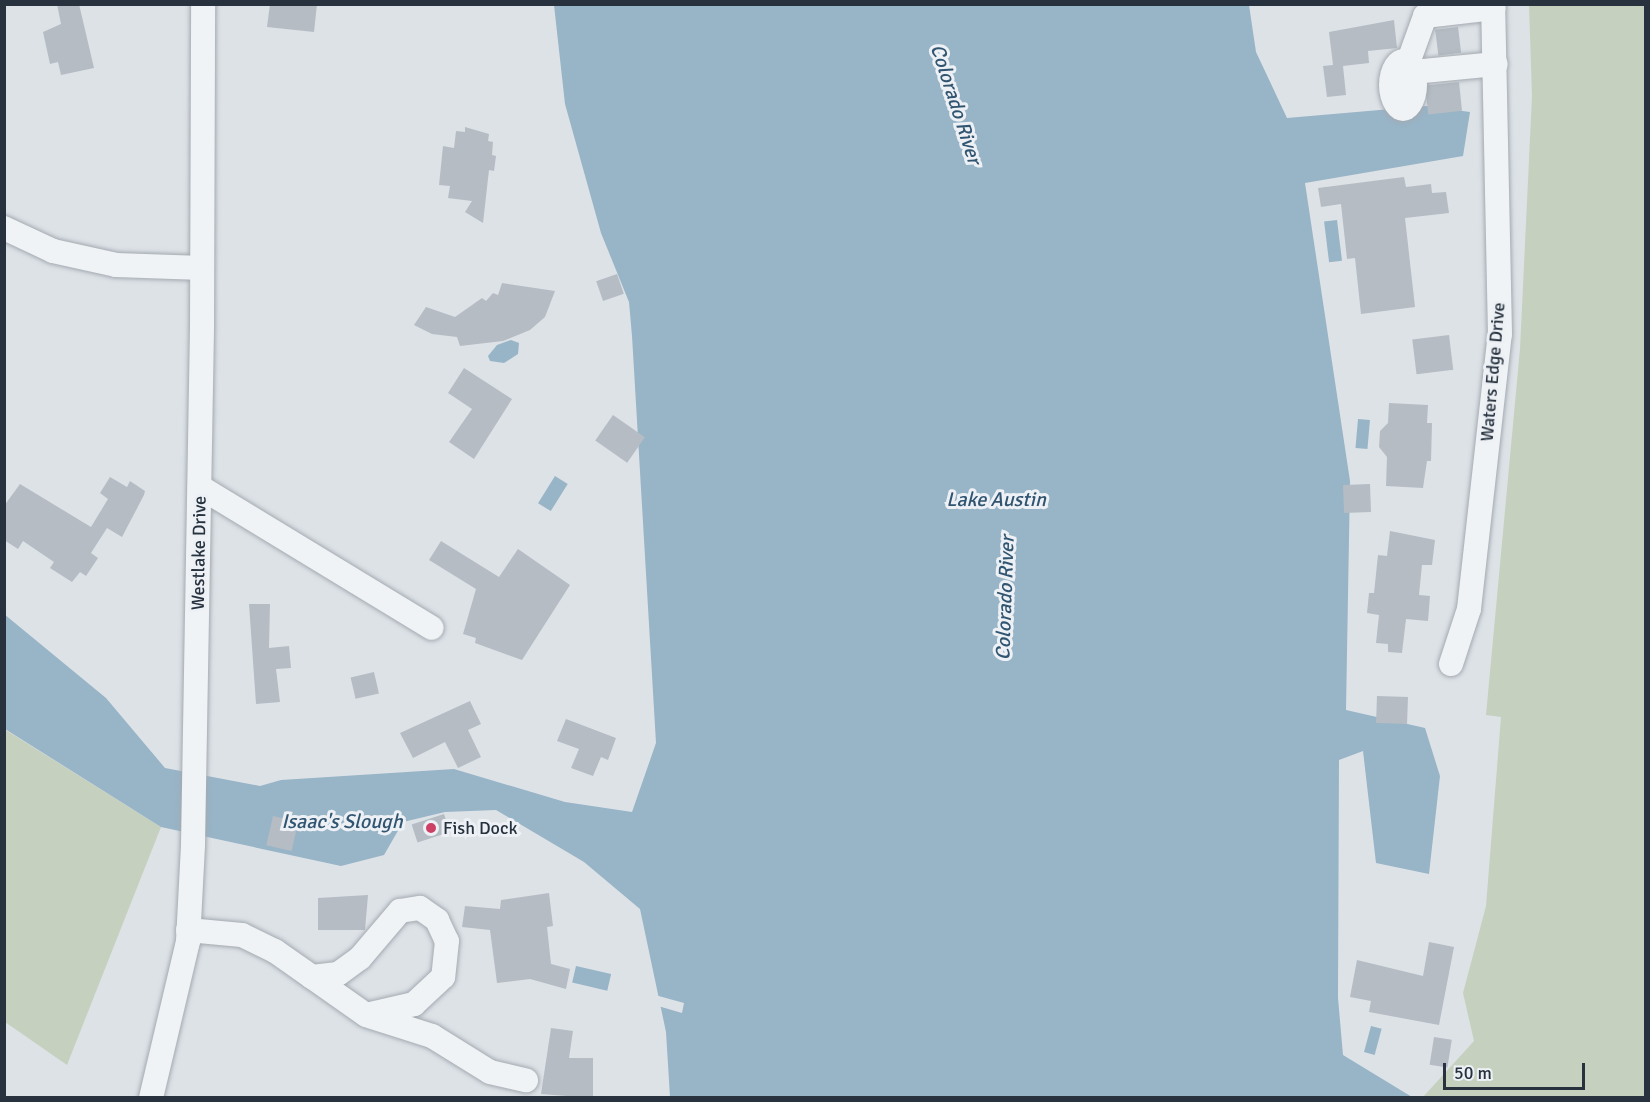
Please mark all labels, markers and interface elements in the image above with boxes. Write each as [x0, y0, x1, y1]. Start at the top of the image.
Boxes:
water label: Colorado River [925, 41, 987, 167]
street label: Waters Edge Drive [1476, 302, 1510, 442]
water label: Lake Austin [946, 487, 1046, 511]
street label: Westlake Drive [187, 496, 211, 610]
water label: Colorado River [991, 535, 1019, 661]
water label: Isaac's Slough [281, 809, 403, 833]
place label: Fish Dock [443, 817, 517, 839]
marker: Fish Dock [424, 821, 438, 835]
scale bar [1446, 1051, 1588, 1089]
text: 50 m [1454, 1062, 1492, 1084]

